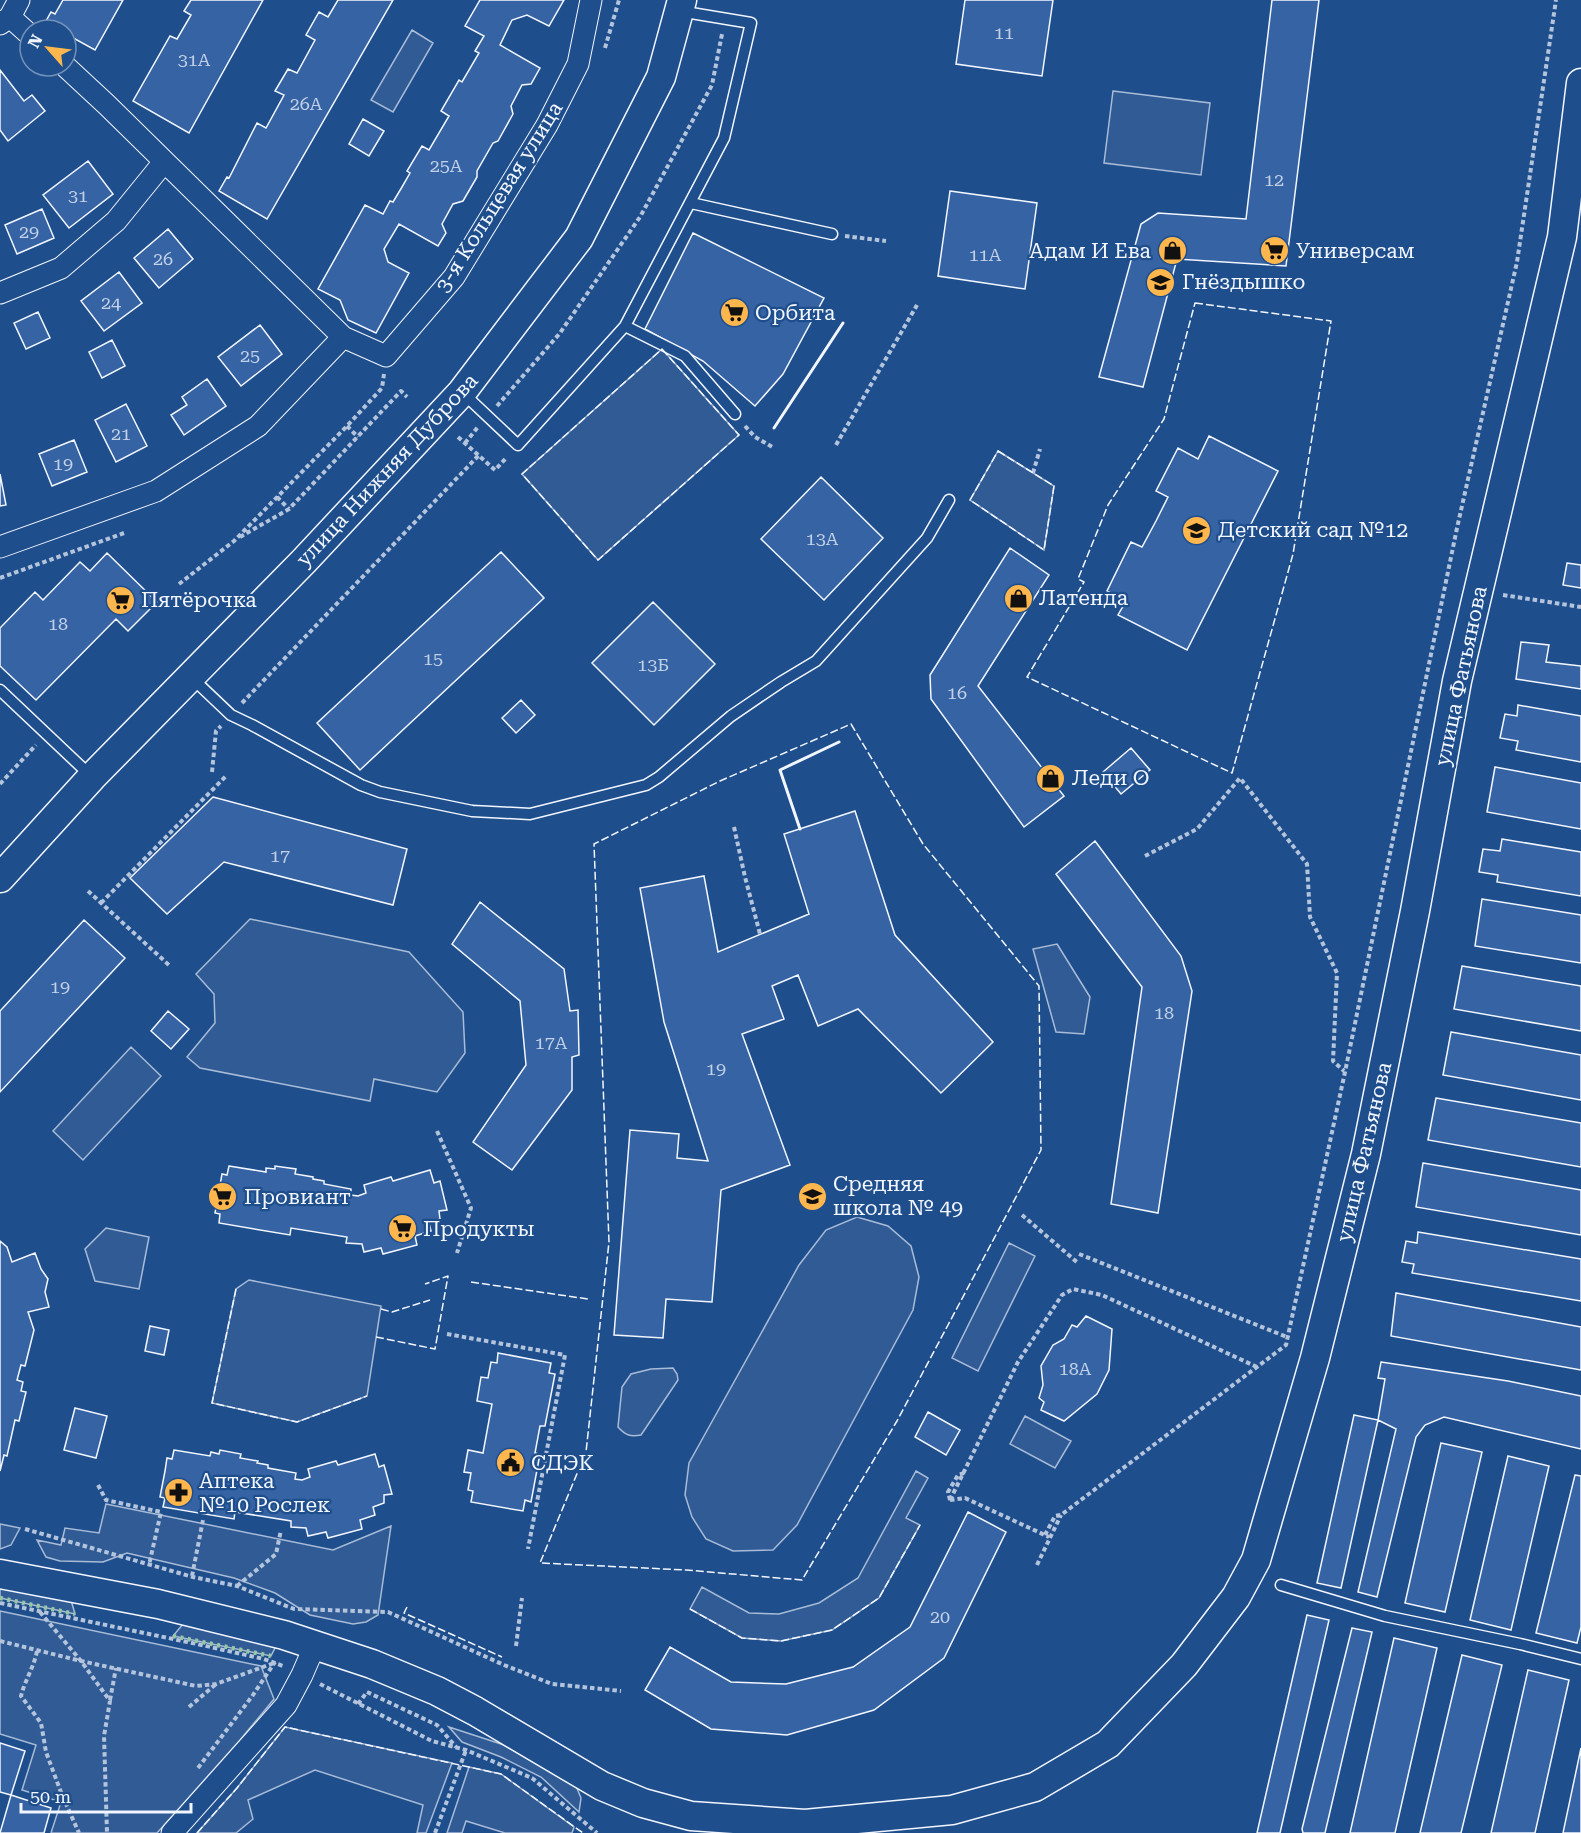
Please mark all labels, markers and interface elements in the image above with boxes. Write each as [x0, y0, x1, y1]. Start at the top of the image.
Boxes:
north arrow [18, 18, 78, 78]
house number: 11 [994, 22, 1014, 43]
text: N [24, 31, 46, 51]
house number: 31А [178, 49, 211, 70]
house number: 26А [290, 93, 323, 114]
street label: 3-я Кольцевая улица [431, 97, 568, 297]
house number: 25А [430, 155, 463, 176]
house number: 12 [1264, 169, 1284, 190]
house number: 31 [68, 185, 88, 206]
house number: 29 [19, 221, 39, 242]
shop icon: Адам И Ева [1156, 235, 1188, 267]
supermarket icon: Универсам [1259, 235, 1291, 267]
place label: Адам И Ева [1029, 239, 1152, 263]
place label: Универсам [1296, 239, 1415, 263]
house number: 11А [969, 244, 1002, 265]
house number: 26 [153, 248, 173, 269]
school or university icon: Гнёздышко [1145, 266, 1177, 298]
place label: Гнёздышко [1182, 270, 1305, 294]
house number: 24 [101, 292, 121, 313]
supermarket icon: Орбита [718, 297, 750, 329]
place label: Орбита [755, 301, 836, 325]
house number: 25 [240, 345, 260, 366]
street label: улица Нижняя Дуброва [291, 368, 483, 571]
house number: 21 [111, 423, 131, 444]
house number: 19 [53, 453, 73, 474]
school or university icon: Детский сад №12 [1181, 514, 1213, 546]
place label: Детский сад №12 [1218, 518, 1408, 542]
house number: 13А [806, 528, 839, 549]
shop icon: Латенда [1002, 582, 1034, 614]
street label: улица Фатьянова [1430, 583, 1492, 768]
supermarket icon: Пятёрочка [104, 584, 136, 616]
place label: Латенда [1039, 586, 1129, 610]
place label: Пятёрочка [141, 588, 257, 612]
house number: 18 [48, 613, 68, 634]
house number: 15 [423, 648, 443, 669]
house number: 13Б [637, 654, 669, 675]
house number: 16 [947, 682, 967, 703]
shop icon: Леди О [1035, 762, 1067, 794]
place label: Леди О [1072, 766, 1149, 790]
house number: 17 [270, 845, 290, 866]
house number: 19 [50, 976, 70, 997]
house number: 18 [1154, 1002, 1174, 1023]
house number: 17А [535, 1032, 568, 1053]
house number: 19 [706, 1058, 726, 1079]
street label: улица Фатьянова [1332, 1059, 1397, 1244]
place label: Средняя школа № 49 [833, 1172, 963, 1220]
school or university icon: Средняя школа № 49 [796, 1180, 828, 1212]
supermarket icon: Провиант [207, 1181, 239, 1213]
place label: Провиант [244, 1185, 351, 1209]
supermarket icon: Продукты [386, 1213, 418, 1245]
place label: Продукты [423, 1217, 535, 1241]
house number: 18А [1059, 1358, 1092, 1379]
public building icon: СДЭК [494, 1447, 526, 1479]
place label: СДЭК [531, 1451, 594, 1475]
place label: Аптека №10 Рослек [199, 1469, 330, 1517]
pharmacy icon: Аптека №10 Рослек [162, 1477, 194, 1509]
house number: 20 [930, 1606, 950, 1627]
scale bar [21, 1776, 190, 1814]
text: 50 m [30, 1786, 71, 1807]

